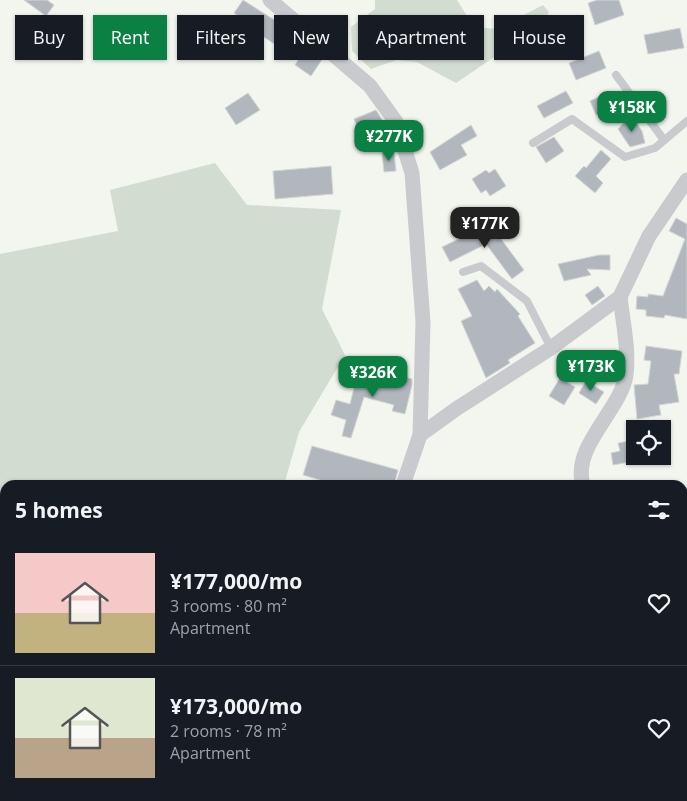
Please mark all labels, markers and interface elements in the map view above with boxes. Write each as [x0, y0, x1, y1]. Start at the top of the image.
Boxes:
chip: Buy [15, 15, 83, 60]
chip: Rent [93, 15, 167, 60]
chip: Filters [177, 15, 264, 60]
chip: New [274, 15, 348, 60]
chip: Apartment [358, 15, 484, 60]
chip: House [494, 15, 584, 60]
pin: ¥158K [597, 90, 667, 133]
text: ¥158K [608, 96, 656, 118]
pin: ¥277K [354, 120, 424, 162]
text: ¥277K [365, 125, 413, 147]
pin: ¥177K [450, 206, 520, 249]
text: ¥177K [461, 212, 509, 234]
pin: ¥173K [556, 350, 626, 392]
text: ¥173K [567, 355, 615, 377]
pin: ¥326K [338, 356, 408, 398]
text: ¥326K [349, 361, 397, 383]
map controls [626, 420, 671, 465]
button: locate [626, 420, 671, 465]
text: 5 homes [15, 496, 103, 524]
icon: filters [645, 496, 673, 524]
text: ¥177,000/mo [170, 567, 302, 595]
icon: home [55, 573, 115, 633]
icon: heart [645, 589, 673, 617]
text: 3 rooms · 80 m² [170, 595, 287, 617]
text: Apartment [170, 617, 250, 639]
text: ¥173,000/mo [170, 692, 302, 720]
icon: home [55, 698, 115, 758]
icon: heart [645, 714, 673, 742]
text: 2 rooms · 78 m² [170, 720, 287, 742]
text: Apartment [170, 742, 250, 764]

